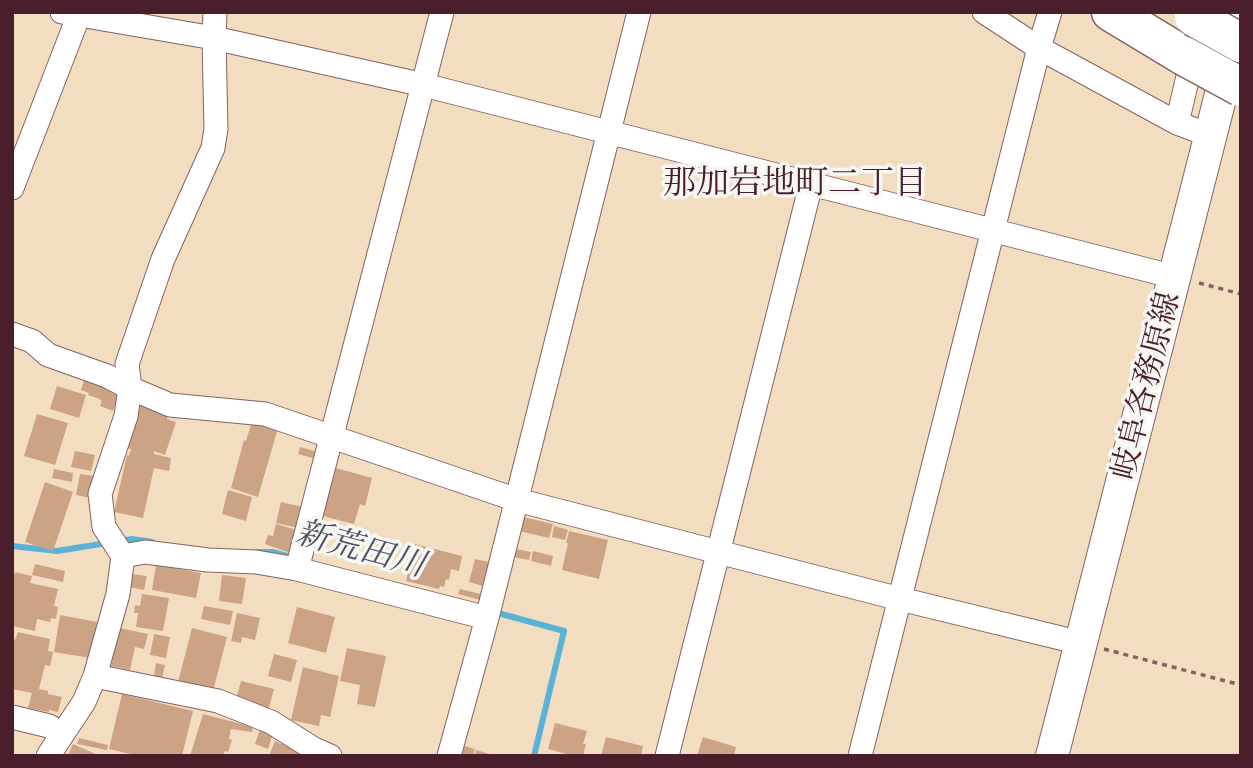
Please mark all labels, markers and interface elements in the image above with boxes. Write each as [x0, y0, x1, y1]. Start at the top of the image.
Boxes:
district label: 那加岩地町二丁目 [663, 164, 927, 204]
street label: 岐阜各務原線 [1105, 288, 1189, 484]
water label: 新荒田川 [291, 514, 429, 586]

